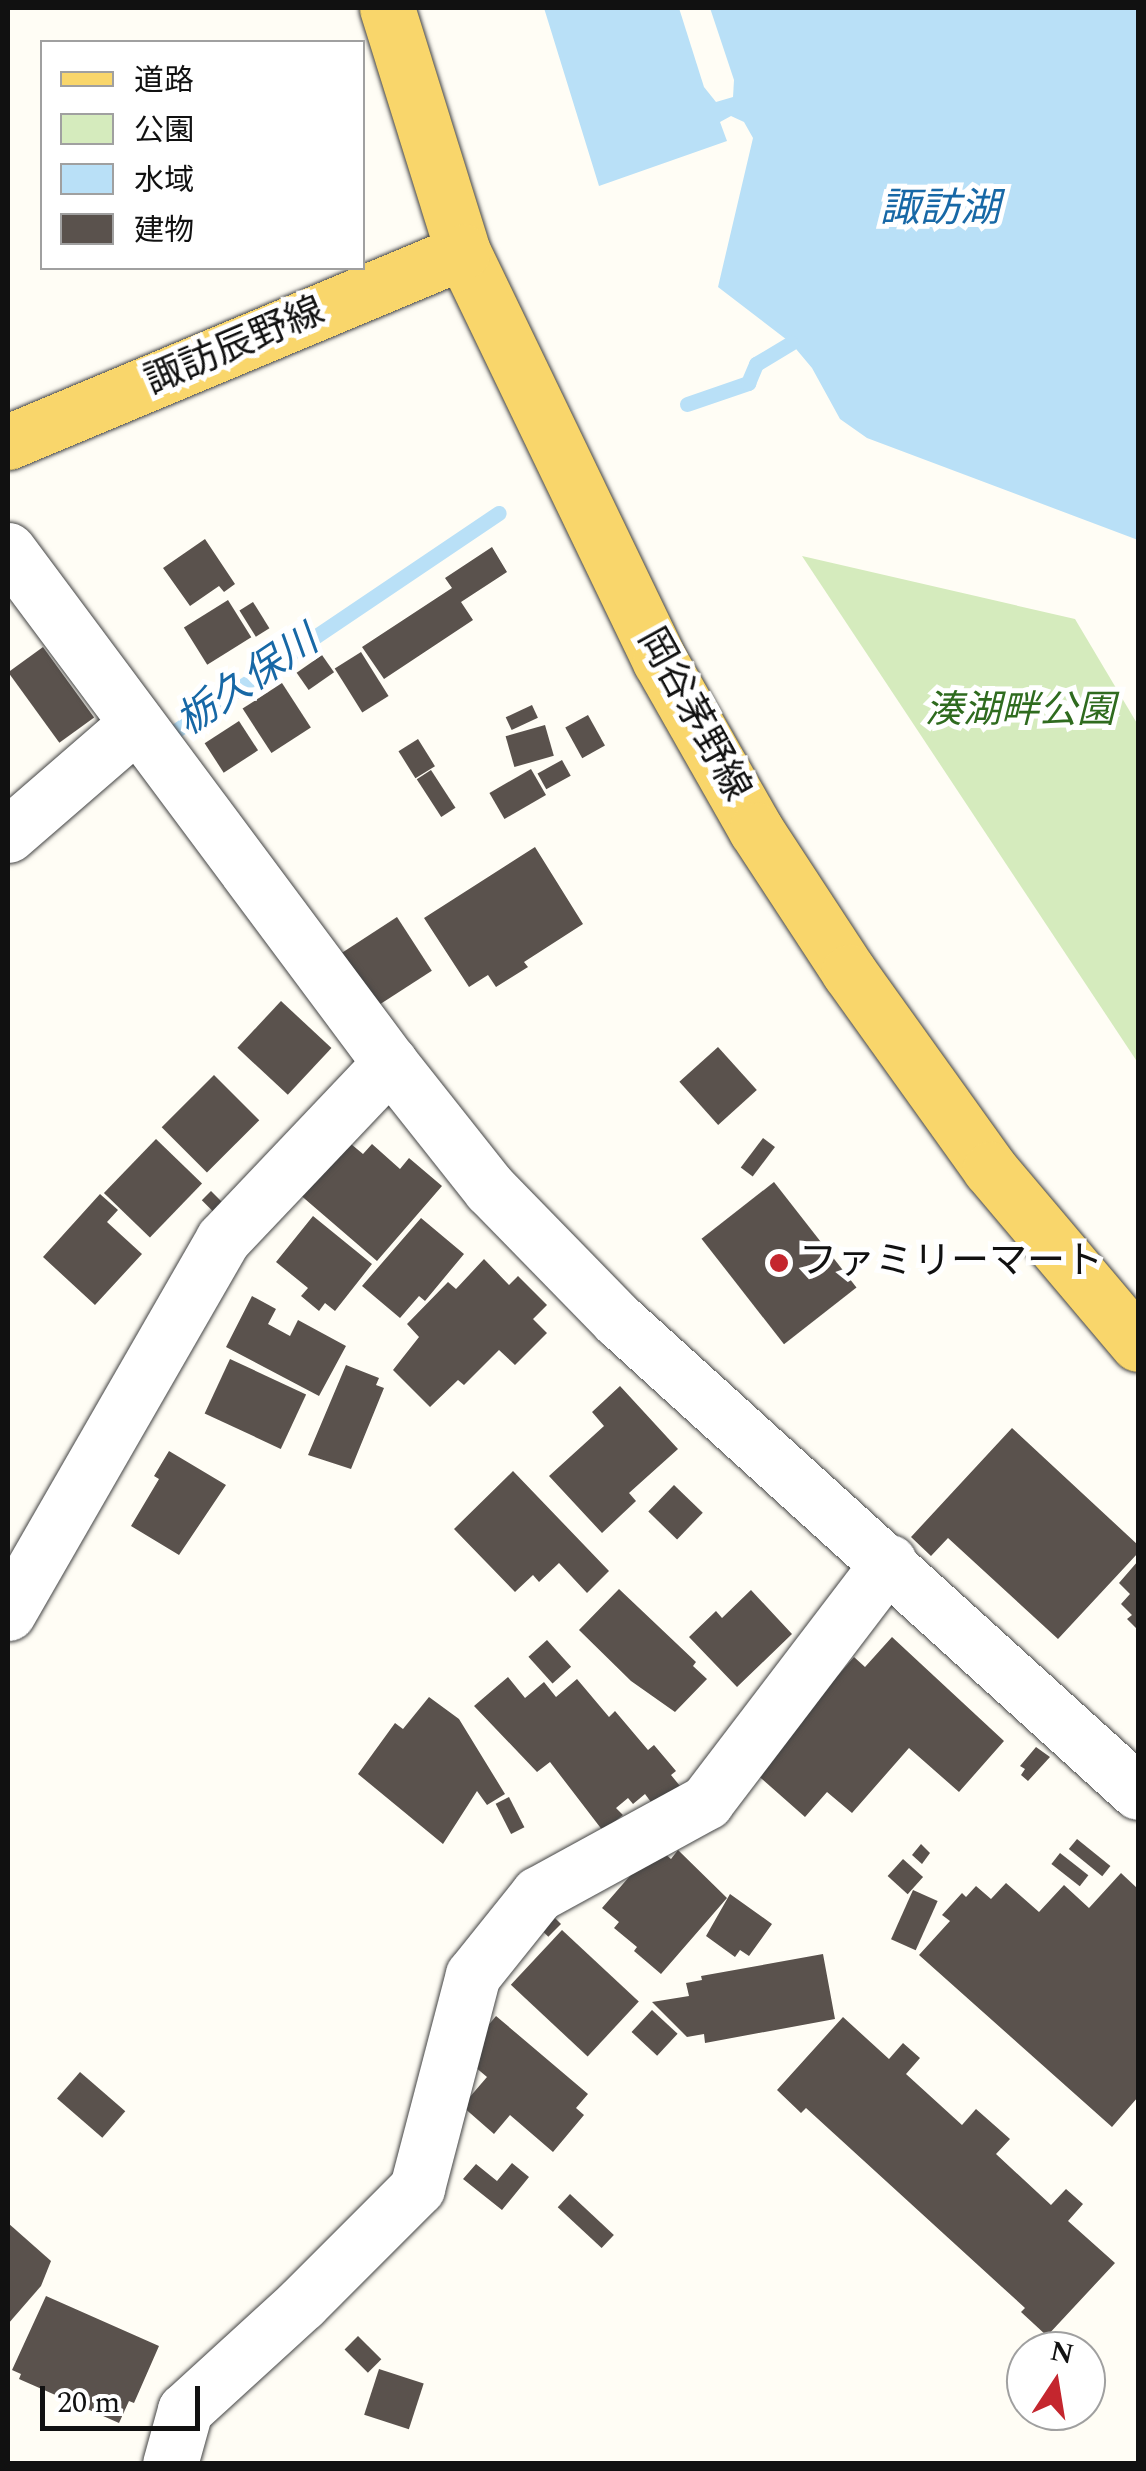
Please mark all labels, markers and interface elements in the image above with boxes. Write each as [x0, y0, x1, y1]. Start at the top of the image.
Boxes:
legend [40, 40, 365, 270]
text: 道路 [134, 58, 194, 104]
text: 公園 [134, 108, 194, 154]
text: 水域 [134, 158, 194, 204]
water label: 諏訪湖 [880, 186, 1000, 234]
text: 建物 [134, 208, 194, 254]
street label: 諏訪辰野線 [139, 289, 331, 405]
water label: 栃久保川 [168, 617, 328, 747]
street label: 岡谷茅野線 [627, 621, 759, 809]
park label: 湊湖畔公園 [925, 689, 1115, 735]
place label: ファミリーマート [799, 1240, 1103, 1286]
marker: ファミリーマート [768, 1252, 790, 1274]
text: N [1046, 2330, 1078, 2377]
north arrow [1006, 2331, 1106, 2431]
scale bar [45, 2366, 205, 2428]
text: 20 m [57, 2380, 120, 2426]

